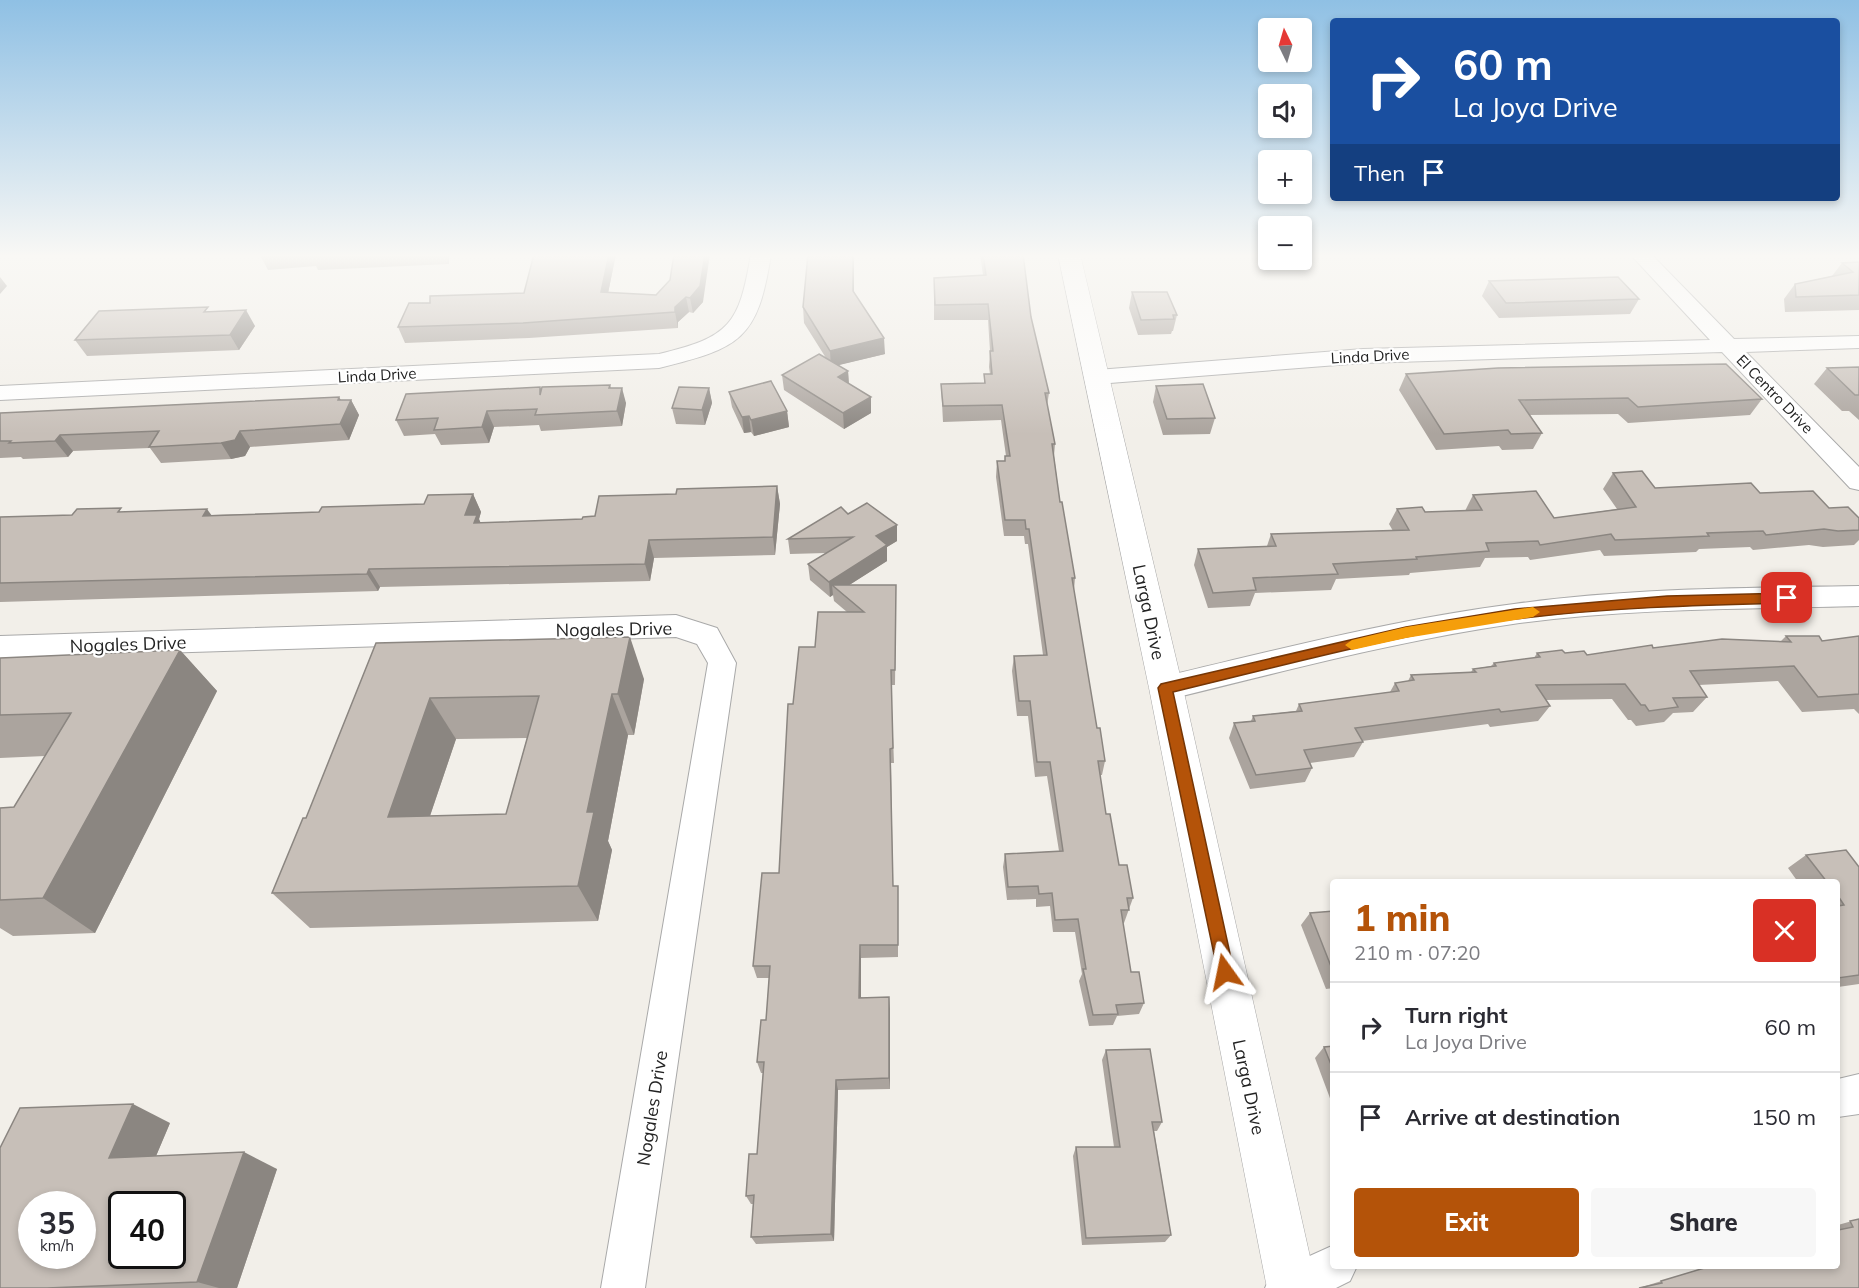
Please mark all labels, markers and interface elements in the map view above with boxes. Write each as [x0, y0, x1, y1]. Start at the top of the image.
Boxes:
north arrow [1258, 18, 1312, 72]
map controls [1258, 18, 1312, 270]
text: 60 m [1453, 38, 1553, 91]
icon: right [1354, 42, 1432, 120]
button: sound [1258, 84, 1312, 138]
text: La Joya Drive [1453, 90, 1618, 124]
button: + [1258, 150, 1312, 204]
icon: arrive [1417, 156, 1450, 189]
text: Then [1354, 159, 1405, 187]
button: − [1258, 216, 1312, 270]
street label: Linda Drive [1330, 344, 1410, 368]
street label: El Centro Drive [1733, 351, 1817, 437]
street label: Linda Drive [337, 363, 417, 387]
street label: Larga Drive [1128, 562, 1170, 662]
pin [1761, 572, 1812, 623]
icon: arrive [1770, 581, 1803, 614]
street label: Nogales Drive [556, 616, 672, 642]
street label: Nogales Drive [69, 630, 187, 658]
text: 1 min [1354, 895, 1450, 940]
button: close [1753, 899, 1816, 962]
position arrow [1193, 940, 1257, 1004]
text: 210 m · 07:20 [1354, 940, 1480, 965]
text: Turn right [1405, 1001, 1508, 1029]
icon: right [1354, 1011, 1387, 1044]
text: 60 m [1765, 1013, 1816, 1041]
text: La Joya Drive [1405, 1029, 1527, 1054]
street label: Larga Drive [1228, 1037, 1270, 1137]
street label: Nogales Drive [632, 1049, 672, 1167]
icon: arrive [1354, 1101, 1387, 1134]
text: Arrive at destination [1405, 1103, 1620, 1131]
text: 150 m [1751, 1103, 1816, 1131]
button: Exit [1354, 1188, 1579, 1257]
button: Share [1591, 1188, 1816, 1257]
speed limit sign: 40 [108, 1191, 186, 1269]
text: 35 [39, 1204, 75, 1242]
text: km/h [40, 1236, 74, 1255]

